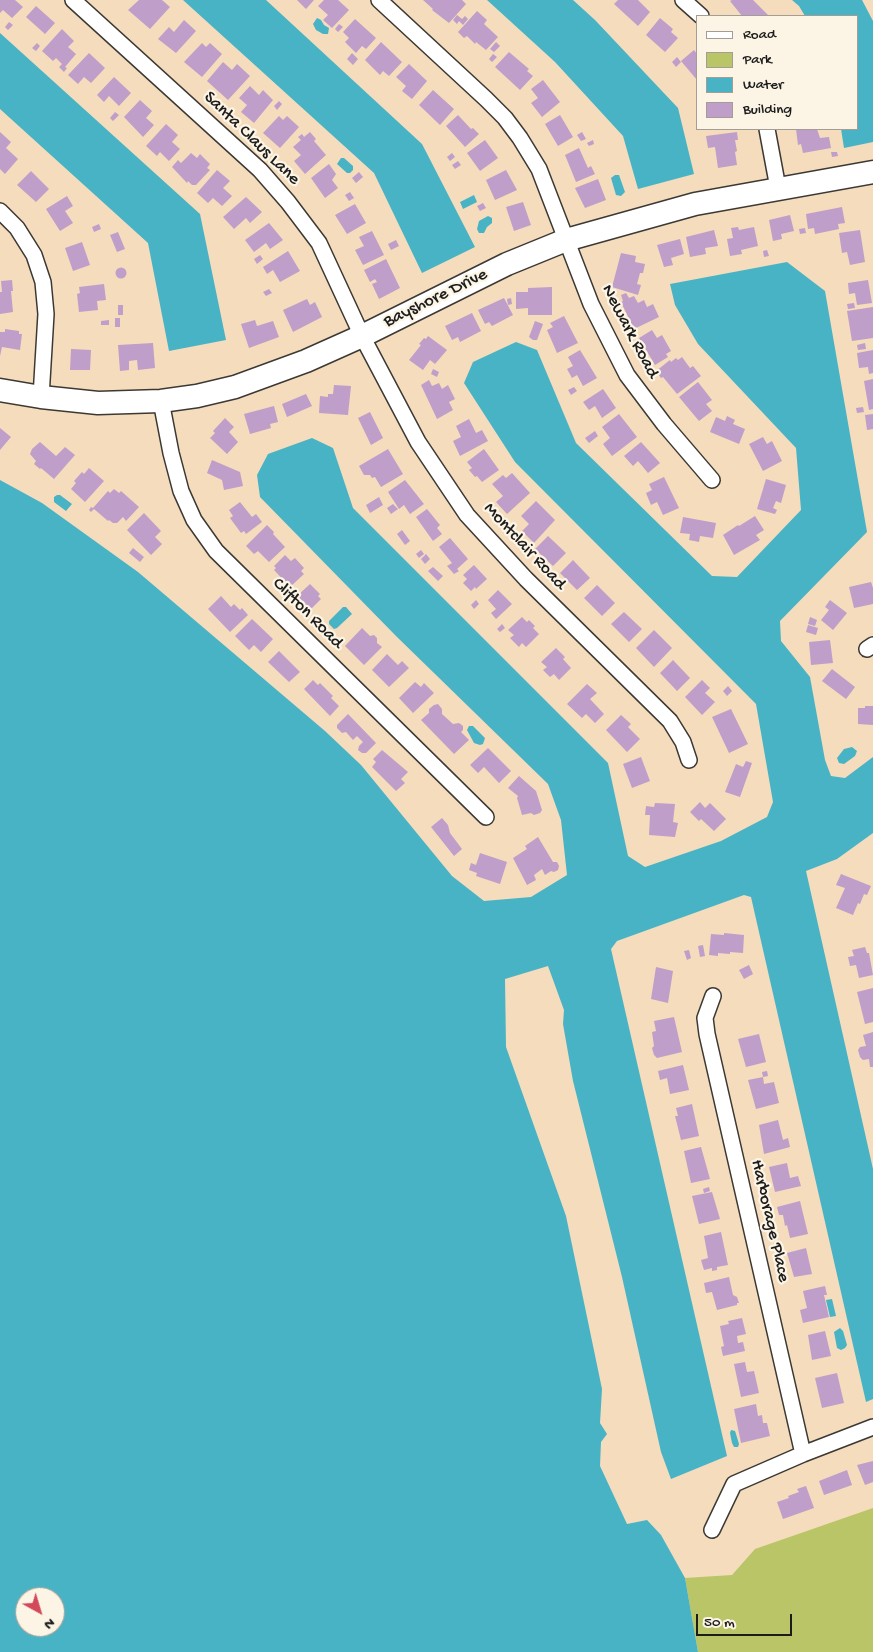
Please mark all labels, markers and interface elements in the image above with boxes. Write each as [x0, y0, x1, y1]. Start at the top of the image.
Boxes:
legend [696, 15, 858, 130]
text: Road [743, 26, 776, 44]
text: Park [743, 51, 772, 69]
text: Water [743, 76, 783, 94]
street label: Santa Claus Lane [198, 87, 304, 191]
text: Building [743, 101, 792, 119]
street label: Bayshore Drive [381, 265, 491, 333]
street label: Newark Road [595, 281, 663, 383]
street label: Montclair Road [478, 499, 570, 595]
street label: Clifton Road [267, 574, 347, 654]
street label: Harborage Place [744, 1158, 794, 1284]
north arrow [15, 1587, 65, 1637]
scale bar [698, 1604, 794, 1636]
text: N [40, 1614, 58, 1633]
text: 50 m [704, 1614, 735, 1632]

